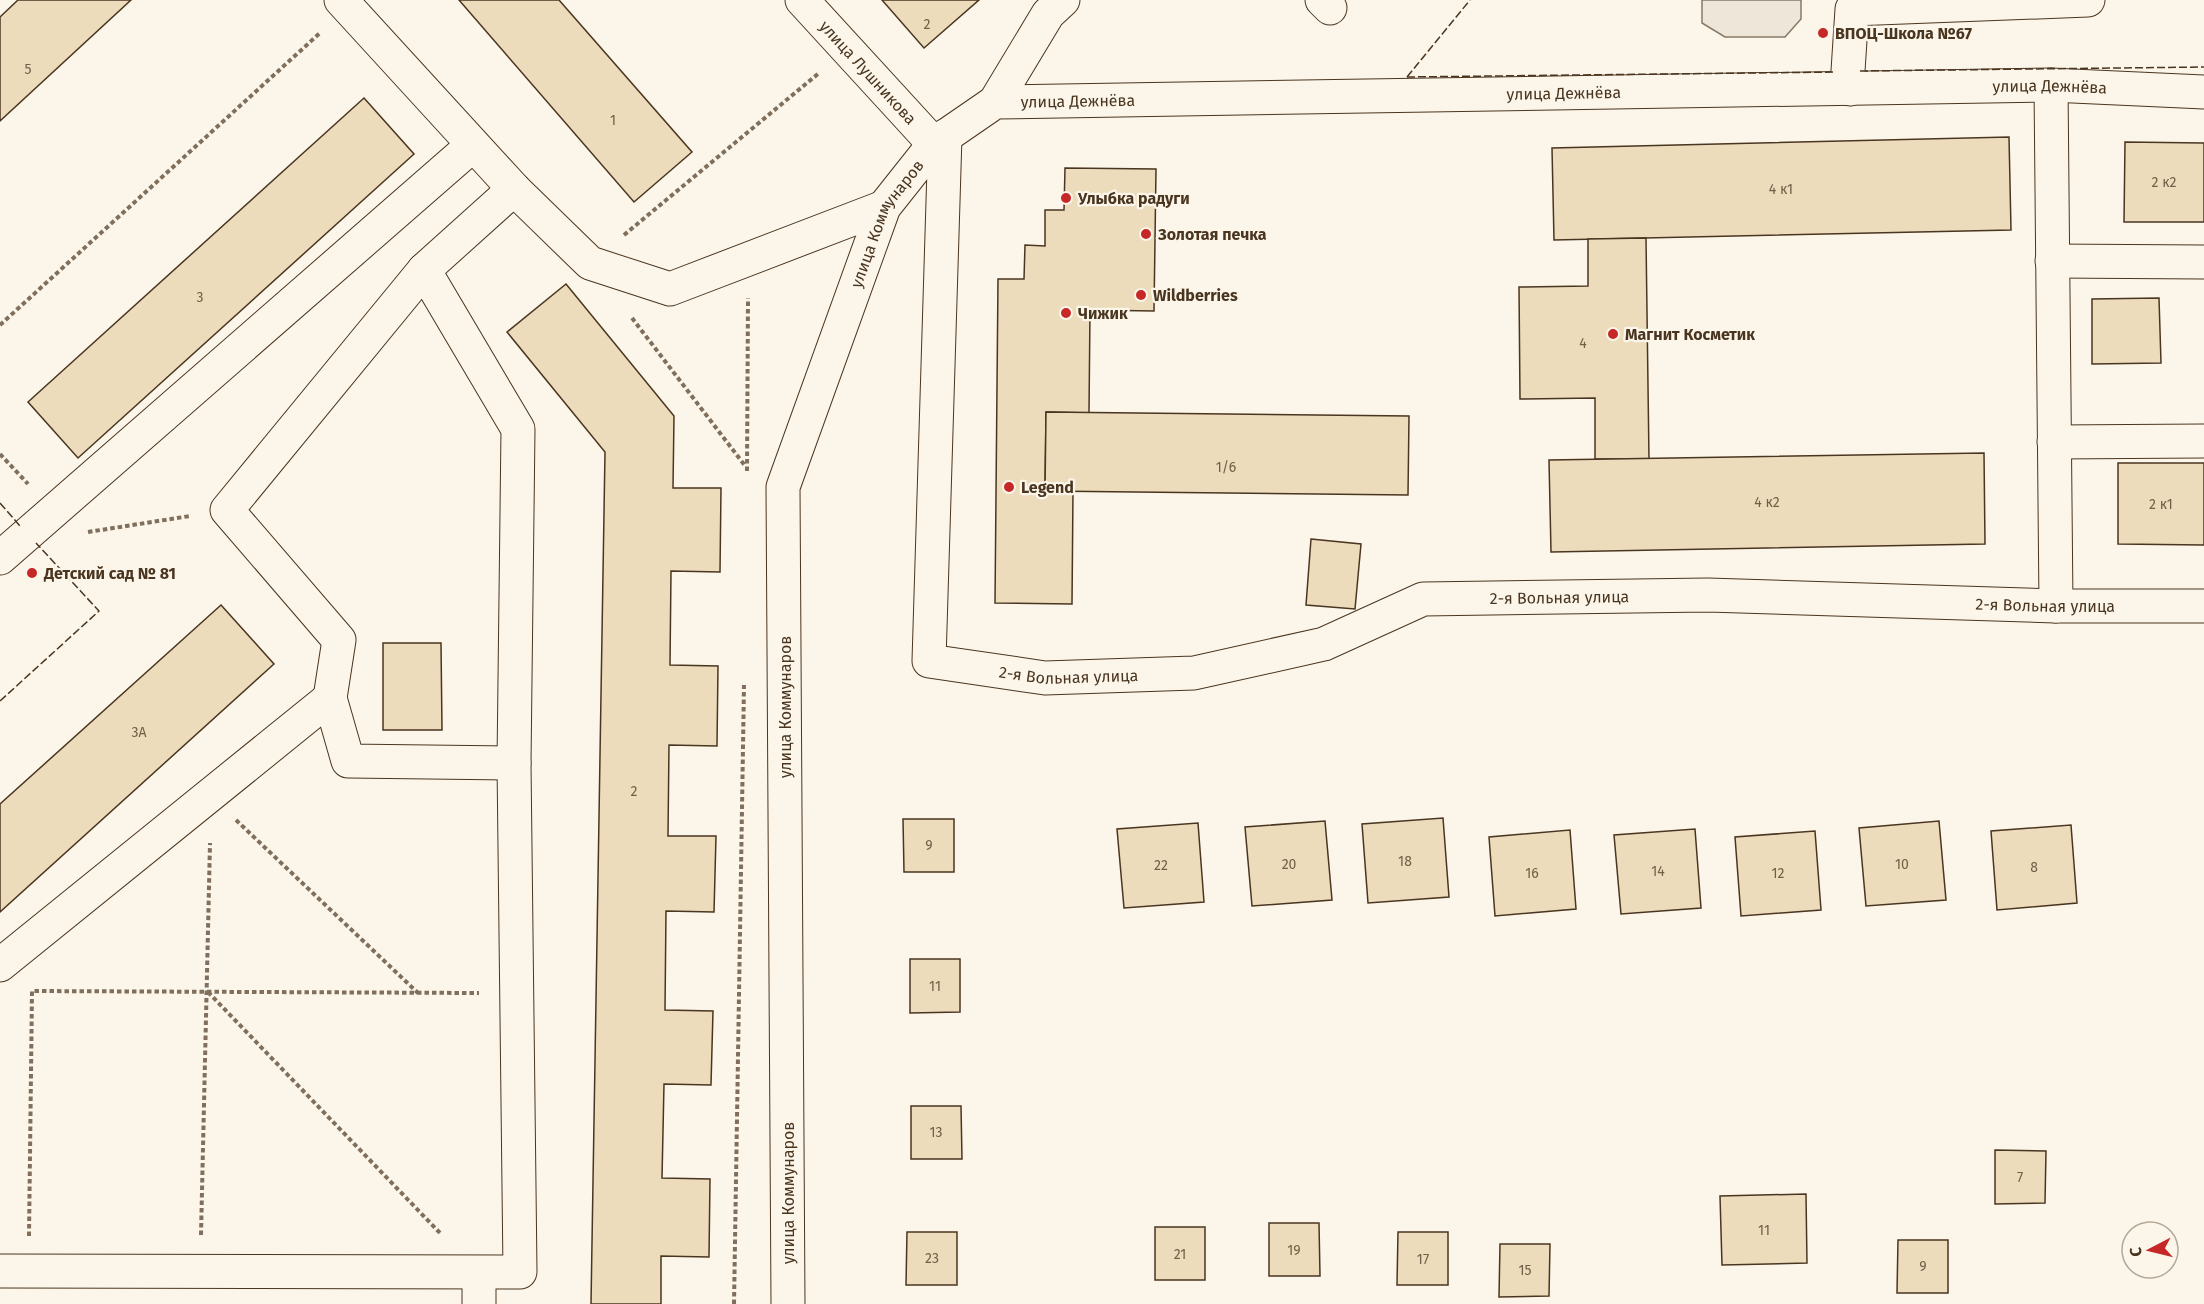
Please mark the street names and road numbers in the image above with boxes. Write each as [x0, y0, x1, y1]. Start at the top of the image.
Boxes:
street label: улица Лушникова [816, 16, 921, 128]
street label: улица Дежнёва [1992, 75, 2107, 97]
street label: улица Дежнёва [1506, 82, 1621, 103]
street label: улица Дежнёва [1020, 90, 1135, 111]
street label: улица Коммунаров [846, 156, 927, 290]
street label: 2-я Вольная улица [1490, 587, 1629, 608]
street label: 2-я Вольная улица [1975, 594, 2115, 616]
street label: улица Коммунаров [776, 636, 795, 778]
street label: 2-я Вольная улица [998, 662, 1139, 687]
street label: улица Коммунаров [779, 1122, 798, 1264]

